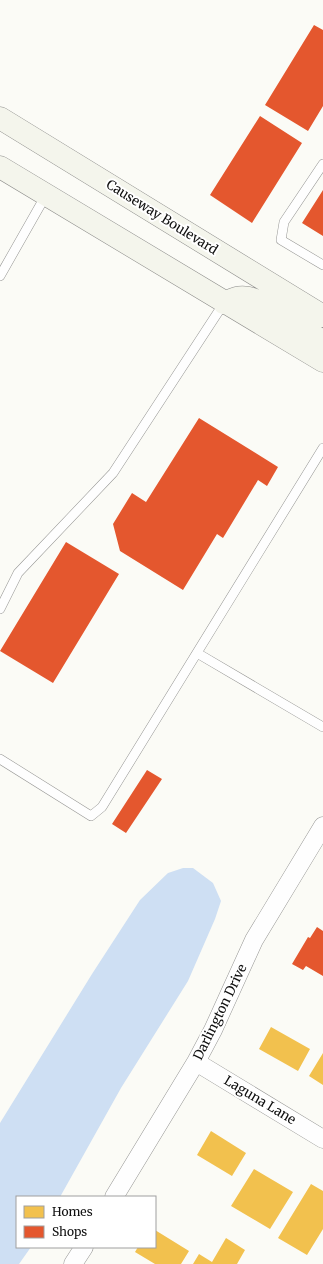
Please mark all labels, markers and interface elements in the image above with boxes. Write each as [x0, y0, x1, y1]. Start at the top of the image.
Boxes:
street label: Causeway Boulevard [103, 176, 221, 258]
street label: Darlington Drive [189, 961, 251, 1063]
street label: Laguna Lane [221, 1072, 299, 1128]
legend [16, 1196, 156, 1248]
text: Homes [52, 1204, 93, 1219]
text: Shops [52, 1224, 87, 1239]

